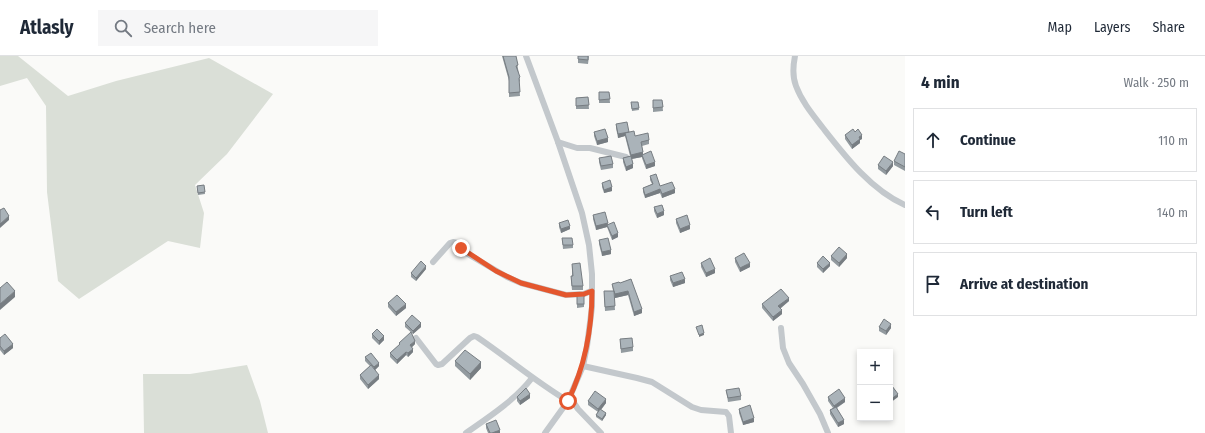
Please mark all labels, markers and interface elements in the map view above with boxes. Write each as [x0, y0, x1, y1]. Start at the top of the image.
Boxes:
search box [98, 10, 378, 46]
text: Atlasly [20, 16, 74, 39]
icon: search [112, 17, 134, 39]
text: Search here [144, 19, 216, 37]
text: Map [1048, 19, 1072, 36]
text: Layers [1094, 19, 1130, 36]
text: Share [1152, 19, 1185, 36]
text: 4 min [921, 72, 960, 93]
text: Walk · 250 m [1124, 75, 1189, 90]
icon: ahead [922, 129, 944, 151]
text: Continue [960, 131, 1016, 149]
text: 110 m [1158, 133, 1188, 148]
icon: left [922, 201, 944, 223]
text: Turn left [960, 203, 1013, 221]
text: 140 m [1157, 205, 1188, 220]
route end [452, 239, 470, 257]
icon: arrive [922, 273, 944, 295]
text: Arrive at destination [960, 275, 1088, 293]
map controls [857, 349, 893, 421]
button: + [857, 349, 893, 385]
button: − [857, 385, 893, 421]
route start [559, 392, 577, 410]

